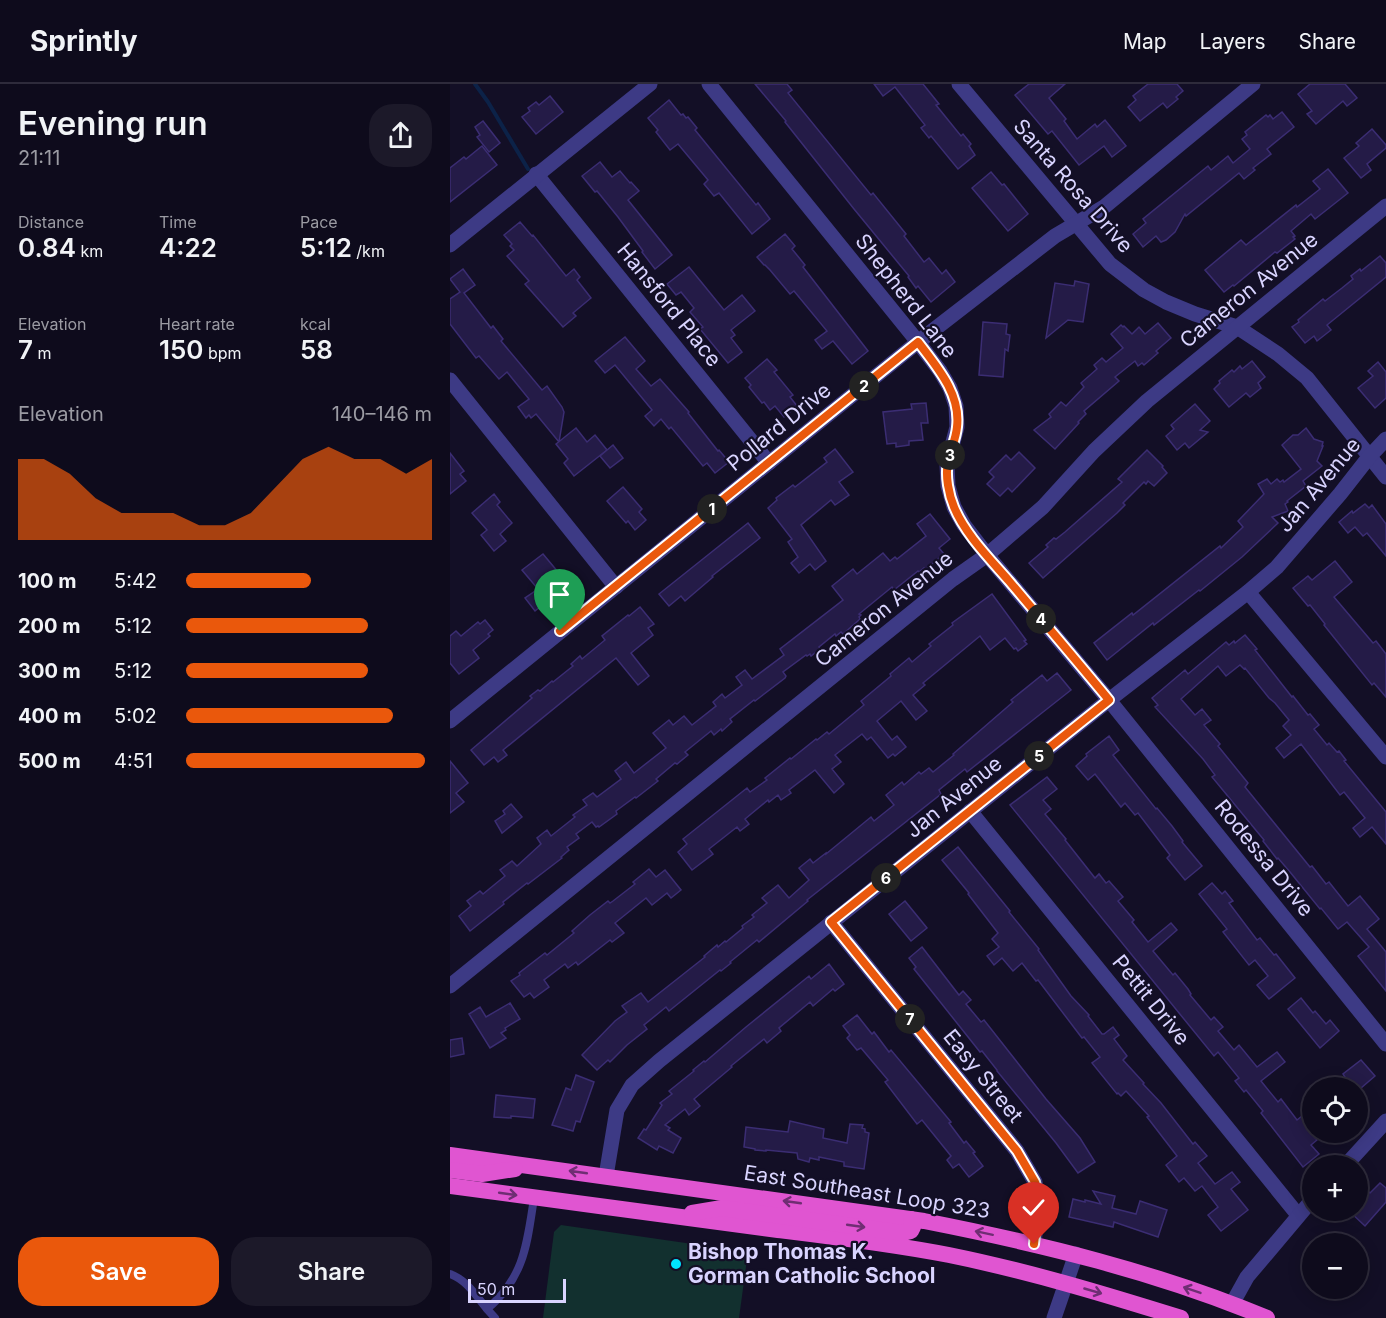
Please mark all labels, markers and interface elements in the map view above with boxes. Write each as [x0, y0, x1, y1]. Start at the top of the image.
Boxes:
text: Sprintly [30, 24, 138, 58]
text: Map [1123, 29, 1167, 54]
text: Layers [1200, 29, 1266, 54]
text: Share [1299, 29, 1356, 54]
text: Evening run [18, 103, 208, 143]
button: share [369, 104, 432, 167]
street label: Santa Rosa Drive [1008, 114, 1138, 258]
text: 21:11 [18, 146, 60, 170]
text: Distance [18, 212, 84, 232]
text: Time [159, 212, 197, 232]
text: Pace [300, 212, 338, 232]
street label: Cameron Avenue [1175, 226, 1323, 353]
street label: Shepherd Lane [850, 229, 963, 363]
text: 0.84 [18, 232, 76, 263]
text: 4:22 [159, 232, 217, 263]
text: 5:12 [300, 232, 352, 263]
street label: Hansford Place [612, 238, 727, 371]
text: km [76, 241, 103, 261]
text: /km [352, 241, 385, 261]
text: Elevation [18, 314, 87, 334]
text: Heart rate [159, 314, 235, 334]
text: kcal [300, 314, 331, 334]
text: 7 [18, 334, 33, 365]
text: 150 [159, 334, 204, 365]
text: 58 [300, 334, 333, 365]
text: m [33, 343, 52, 363]
text: bpm [204, 343, 242, 363]
pin: 2 [849, 371, 879, 401]
text: 2 [859, 376, 869, 396]
street label: Pollard Drive [722, 377, 836, 476]
text: Elevation [18, 402, 104, 426]
text: 140–146 m [332, 402, 432, 426]
street label: Jan Avenue [1272, 432, 1365, 537]
pin: 3 [935, 440, 965, 470]
text: 3 [945, 445, 955, 465]
pin: 1 [697, 494, 727, 524]
text: 1 [709, 499, 715, 519]
street label: Cameron Avenue [810, 545, 958, 672]
text: 100 m [18, 569, 77, 593]
text: 5:42 [114, 569, 157, 593]
pin [534, 569, 585, 631]
icon: arrive [543, 578, 576, 611]
pin: 4 [1026, 604, 1056, 634]
text: 4 [1036, 609, 1046, 629]
text: 200 m [18, 614, 81, 638]
text: 5:12 [114, 614, 152, 638]
text: 300 m [18, 659, 81, 683]
text: 5:12 [114, 659, 152, 683]
text: 400 m [18, 704, 82, 728]
text: 5:02 [114, 704, 157, 728]
pin: 5 [1024, 741, 1054, 771]
text: 5 [1034, 746, 1044, 766]
text: 500 m [18, 749, 81, 773]
text: 4:51 [114, 749, 153, 773]
street label: Jan Avenue [901, 750, 1007, 843]
street label: Rodessa Drive [1210, 794, 1319, 921]
pin: 6 [871, 863, 901, 893]
text: 6 [881, 868, 891, 888]
street label: Pettit Drive [1107, 950, 1195, 1050]
pin: 7 [895, 1004, 925, 1034]
text: 7 [905, 1009, 915, 1029]
street label: Easy Street [938, 1024, 1029, 1127]
map controls [1302, 1077, 1368, 1299]
button: locate [1302, 1077, 1368, 1143]
button: + [1302, 1155, 1368, 1221]
street label: East Southeast Loop 323 [742, 1160, 992, 1223]
one-way arrow [568, 1166, 588, 1177]
pin [1008, 1182, 1059, 1244]
one-way arrow [498, 1189, 517, 1200]
icon: check [1017, 1191, 1050, 1224]
one-way arrow [782, 1197, 802, 1208]
one-way arrow [846, 1221, 865, 1232]
one-way arrow [975, 1227, 994, 1238]
button: − [1302, 1233, 1368, 1299]
button: Save [18, 1237, 219, 1306]
button: Share [231, 1237, 432, 1306]
place label: Bishop Thomas K. Gorman Catholic School [688, 1239, 936, 1288]
marker: Bishop Thomas K. Gorman Catholic School [669, 1257, 683, 1271]
scale bar [468, 1276, 566, 1304]
text: 50 m [477, 1279, 515, 1299]
one-way arrow [1183, 1284, 1202, 1295]
one-way arrow [1083, 1286, 1102, 1297]

